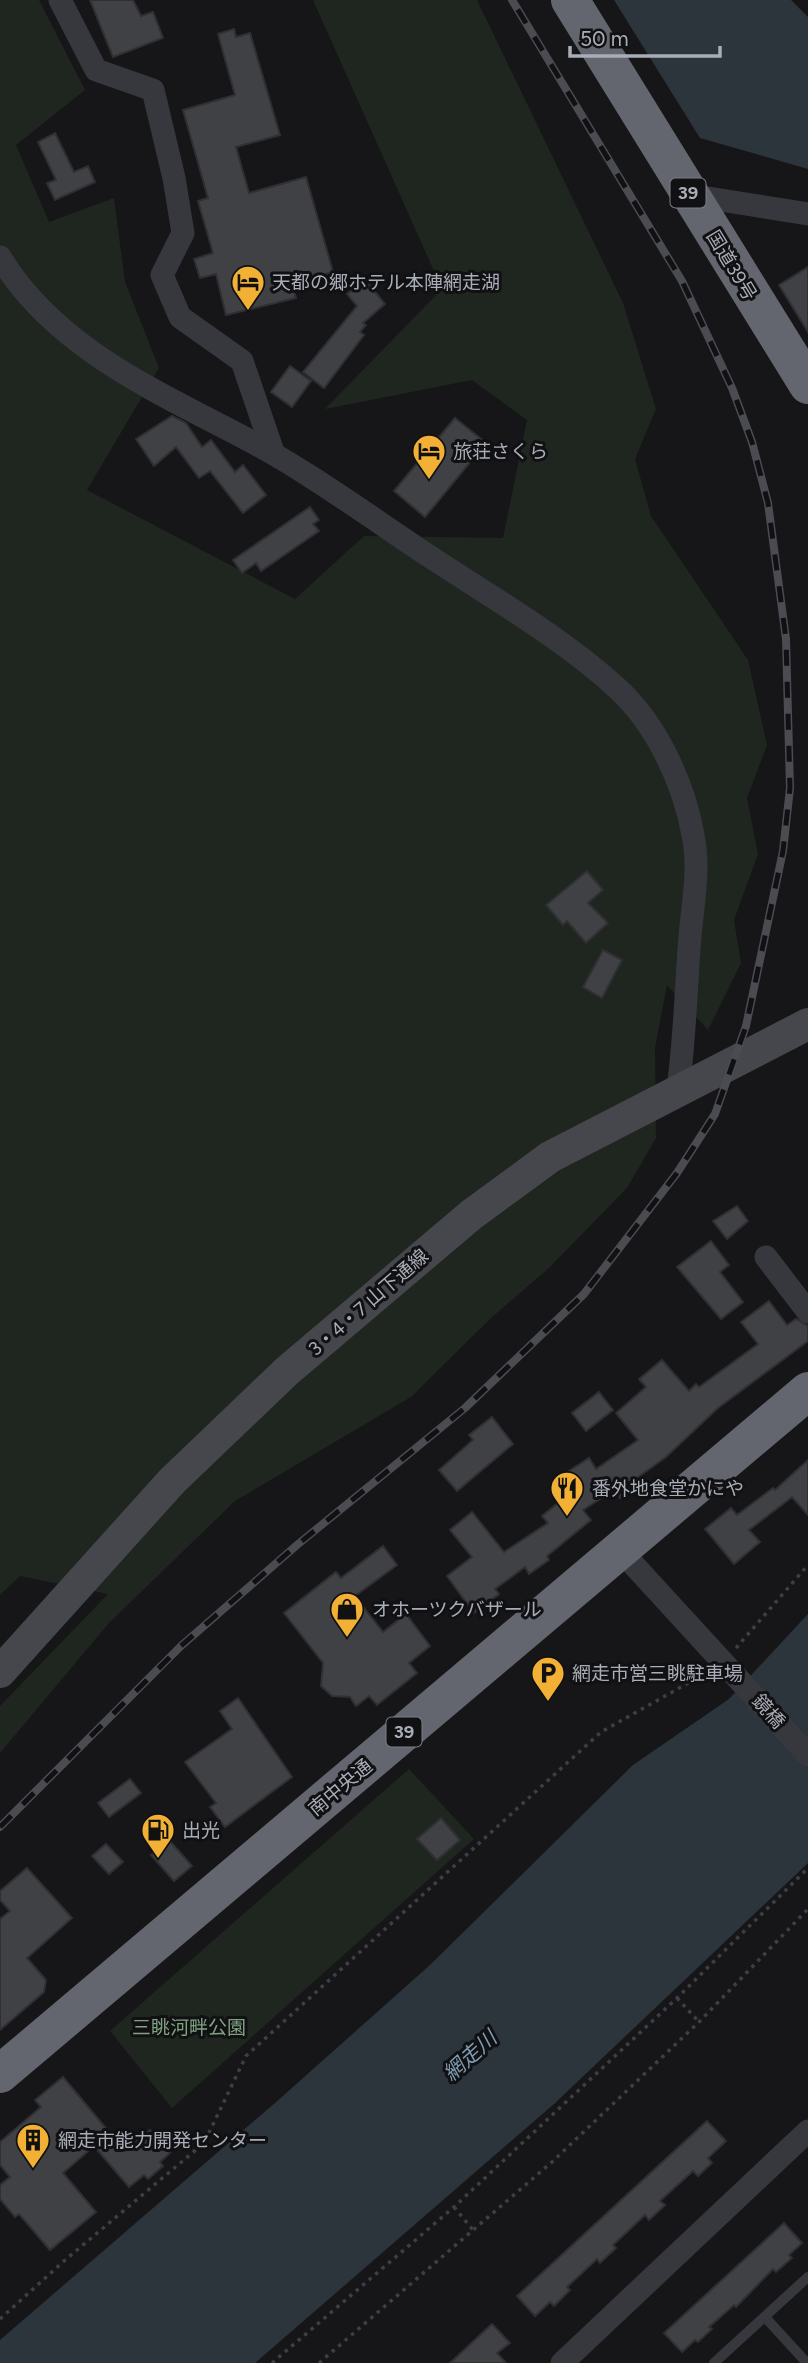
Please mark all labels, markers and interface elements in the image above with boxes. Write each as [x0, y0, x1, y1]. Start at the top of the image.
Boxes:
scale bar [570, 14, 720, 58]
text: 50 m [580, 26, 629, 51]
road number: 39 [670, 178, 706, 208]
street label: 国道39号 [702, 226, 762, 305]
hotel icon: 天都の郷ホテル本陣網走湖 [229, 263, 267, 312]
place label: 天都の郷ホテル本陣網走湖 [272, 271, 500, 294]
hotel icon: 旅荘さくら [410, 432, 448, 481]
place label: 旅荘さくら [453, 440, 548, 463]
street label: 3・4・7 山下通線 [304, 1244, 433, 1361]
restaurant icon: 番外地食堂かにや [548, 1469, 586, 1518]
place label: 番外地食堂かにや [592, 1477, 744, 1500]
shop icon: オホーツクバザール [328, 1590, 366, 1639]
place label: オホーツクバザール [372, 1598, 542, 1621]
parking icon: 網走市営三眺駐車場 [529, 1654, 567, 1703]
place label: 網走市営三眺駐車場 [572, 1662, 743, 1685]
street label: 鏡橋 [747, 1689, 790, 1733]
road number: 39 [386, 1717, 422, 1746]
street label: 南中央通 [304, 1754, 377, 1821]
fuel station icon: 出光 [139, 1811, 177, 1860]
place label: 出光 [182, 1819, 220, 1842]
park label: 三眺河畔公園 [132, 2016, 246, 2039]
water label: 網走川 [438, 2024, 503, 2086]
building icon: 網走市能力開発センター [14, 2121, 52, 2170]
place label: 網走市能力開発センター [58, 2129, 267, 2152]

